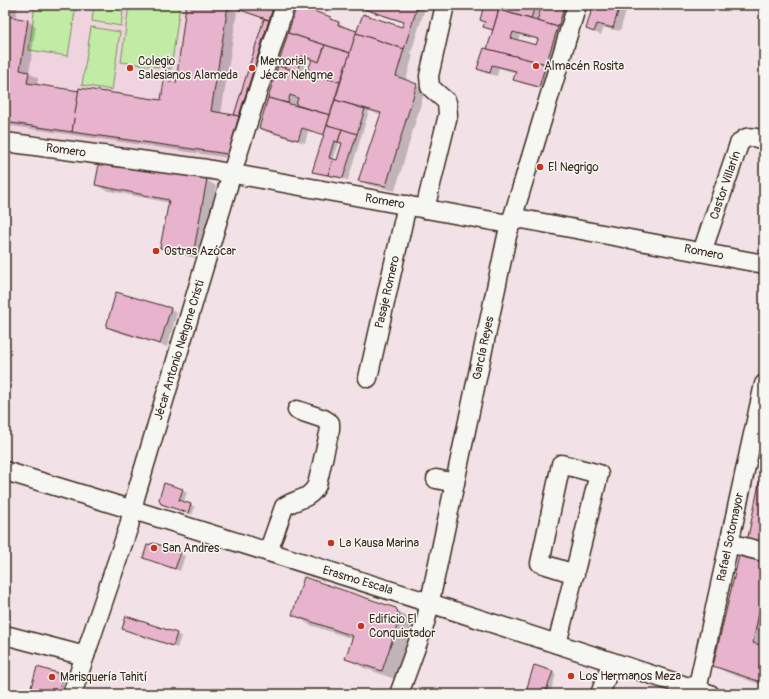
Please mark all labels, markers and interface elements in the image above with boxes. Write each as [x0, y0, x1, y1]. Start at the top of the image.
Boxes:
place label: Colegio Salesianos Alameda [138, 54, 238, 83]
place label: Memorial Jécar Nehgme [260, 54, 333, 83]
place label: Almacén Rosita [544, 59, 624, 74]
marker: Almacén Rosita [531, 61, 541, 71]
marker: Colegio Salesianos Alameda [125, 63, 135, 73]
marker: Memorial Jécar Nehgme [247, 63, 257, 73]
street label: Romero [45, 140, 87, 161]
street label: Castor Villarín [707, 149, 744, 221]
place label: El Negrigo [548, 160, 599, 175]
marker: El Negrigo [535, 162, 545, 172]
street label: Romero [364, 191, 407, 212]
street label: Romero [683, 241, 726, 264]
place label: Ostras Azócar [164, 244, 237, 259]
marker: Ostras Azócar [151, 246, 161, 256]
street label: Pasaje Romero [372, 254, 403, 330]
street label: Jécar Antonio Nehgme Cristi [151, 278, 208, 422]
street label: García Reyes [469, 314, 498, 381]
street label: Rafael Sotomayor [714, 491, 747, 583]
place label: La Kausa Marina [339, 536, 419, 551]
marker: La Kausa Marina [326, 538, 336, 548]
place label: San Andres [162, 541, 220, 556]
marker: San Andres [149, 543, 159, 553]
street label: Erasmo Escala [321, 563, 395, 598]
place label: Edificio El Conquistador [369, 612, 436, 641]
marker: Edificio El Conquistador [356, 621, 366, 631]
place label: Los Hermanos Meza [579, 669, 682, 684]
place label: Marisquería Tahití [60, 670, 147, 685]
marker: Los Hermanos Meza [566, 671, 576, 681]
marker: Marisquería Tahití [47, 672, 57, 682]

